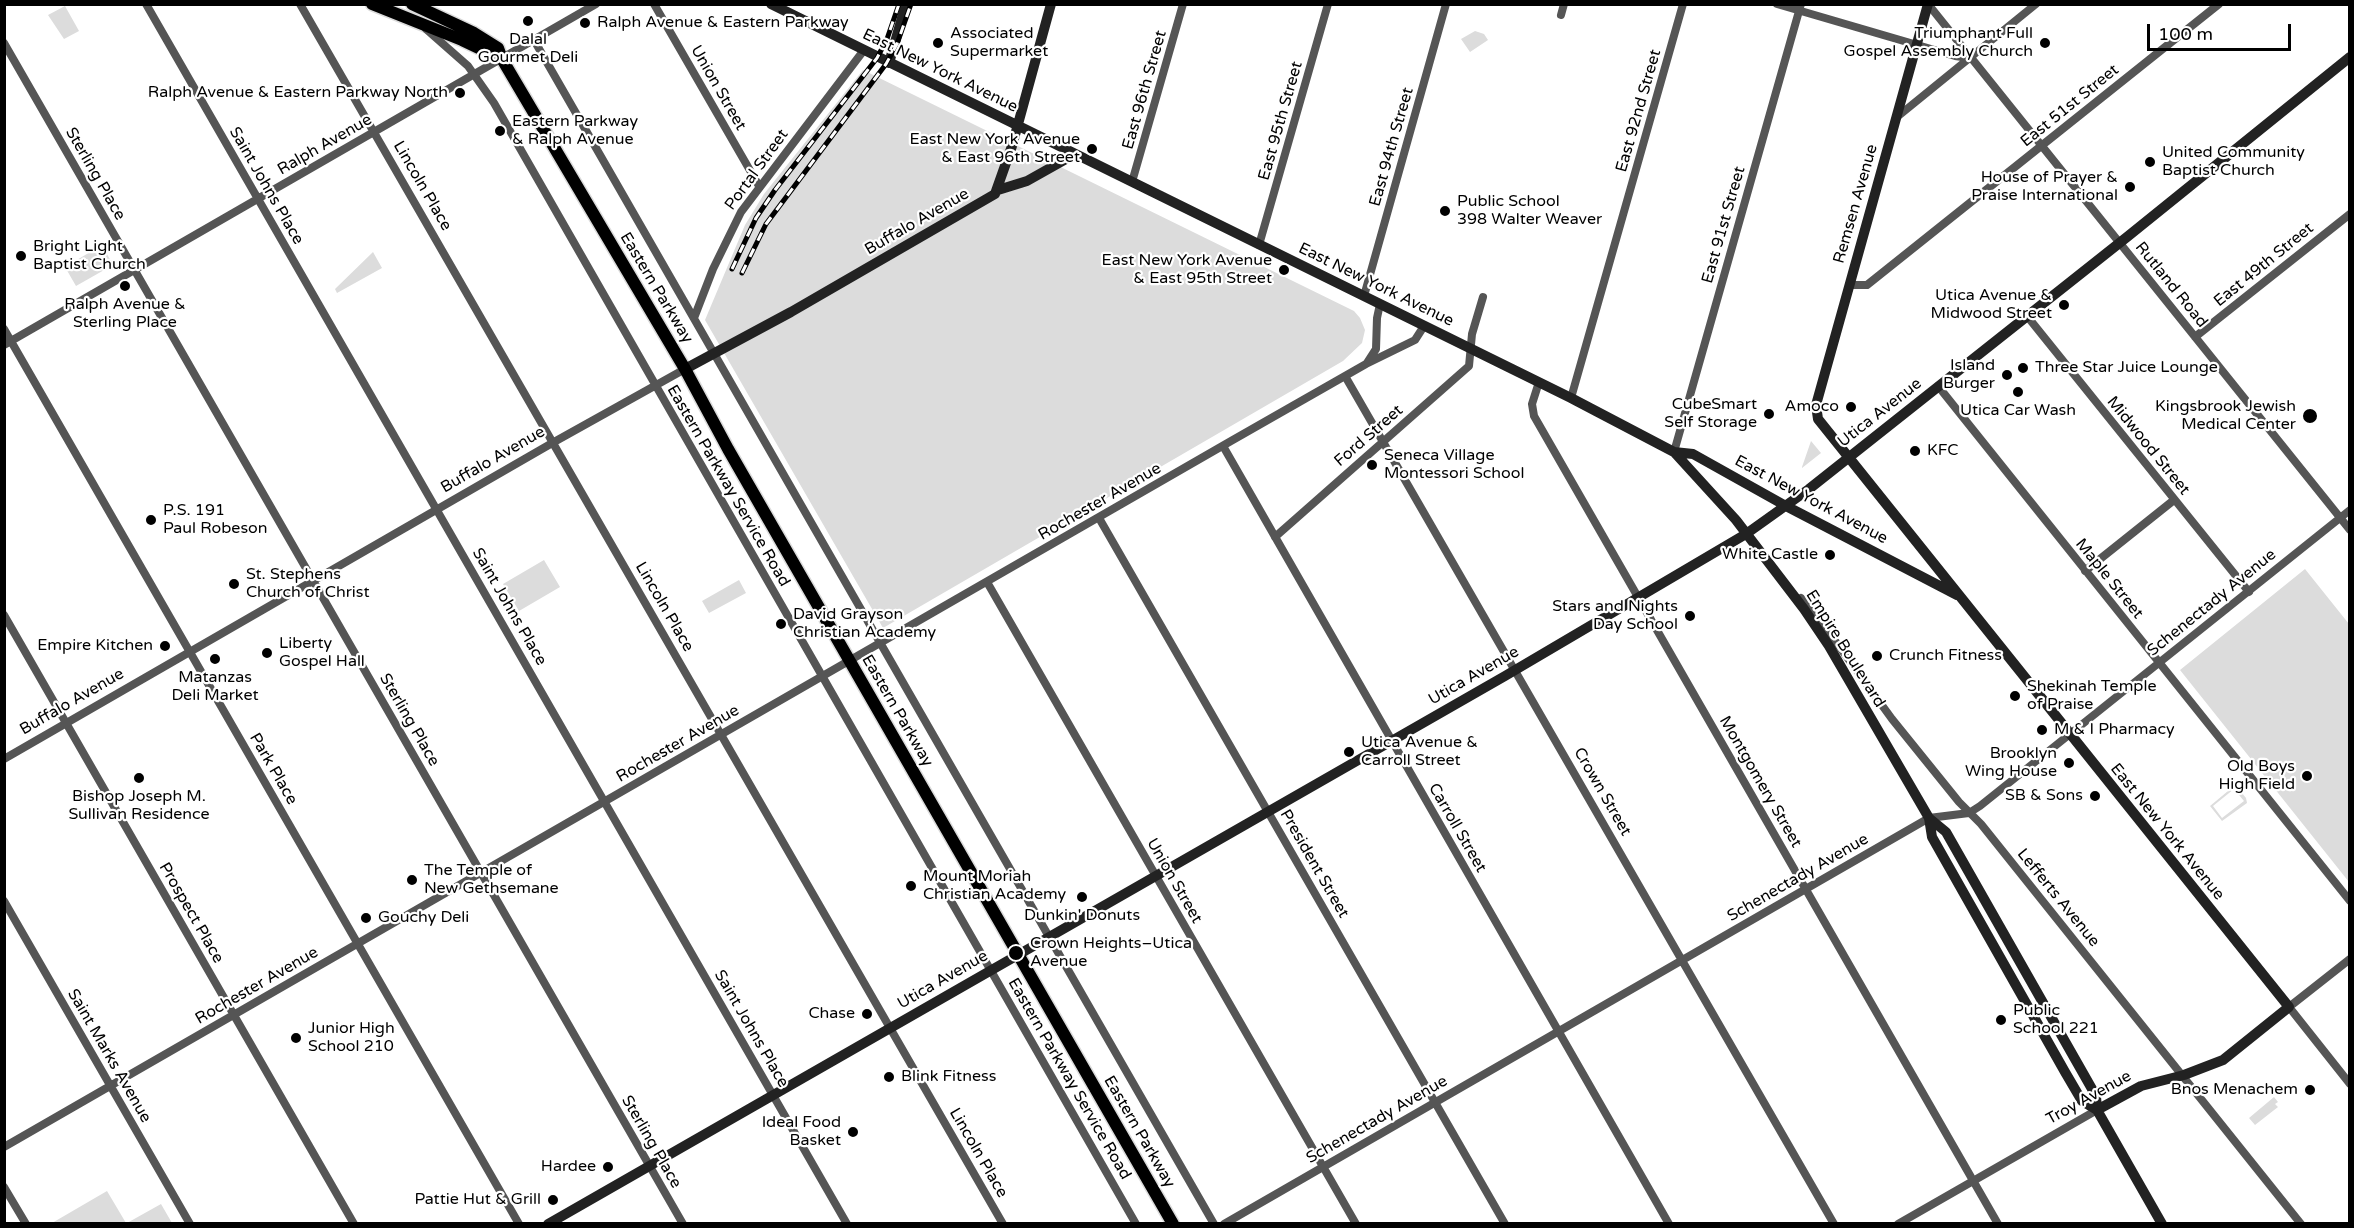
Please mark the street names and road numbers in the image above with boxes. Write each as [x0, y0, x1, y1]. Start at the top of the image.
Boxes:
street label: East New York Avenue [859, 25, 1021, 117]
street label: East 96th Street [1119, 28, 1171, 152]
street label: Union Street [686, 42, 750, 134]
street label: East 92nd Street [1612, 47, 1666, 175]
street label: East 95th Street [1255, 59, 1307, 183]
street label: East 51st Street [2017, 61, 2123, 151]
street label: East 94th Street [1366, 85, 1418, 209]
street label: Ralph Avenue [274, 110, 376, 180]
street label: Sterling Place [61, 124, 129, 224]
street label: Saint Johns Place [225, 124, 307, 248]
street label: Portal Street [721, 126, 793, 214]
street label: Lincoln Place [389, 138, 455, 234]
street label: Remsen Avenue [1830, 142, 1882, 266]
street label: East 91st Street [1698, 164, 1750, 286]
street label: Buffalo Avenue [862, 184, 972, 260]
street label: East 49th Street [2210, 219, 2318, 311]
street label: Eastern Parkway [615, 229, 697, 347]
street label: Rutland Road [2131, 238, 2211, 332]
street label: East New York Avenue [1295, 239, 1457, 331]
street label: Utica Avenue [1834, 374, 1926, 452]
street label: Eastern Parkway Service Road [662, 382, 794, 590]
street label: Midwood Street [2102, 393, 2194, 499]
street label: Ford Street [1331, 401, 1407, 471]
street label: Buffalo Avenue [438, 422, 548, 498]
street label: East New York Avenue [1731, 452, 1891, 548]
street label: Rochester Avenue [1035, 459, 1165, 545]
street label: Maple Street [2071, 535, 2147, 623]
street label: Saint Johns Place [468, 545, 550, 669]
street label: Schenectady Avenue [2144, 545, 2280, 661]
street label: Lincoln Place [631, 559, 697, 655]
street label: Empire Boulevard [1801, 587, 1889, 711]
street label: Utica Avenue [1425, 642, 1523, 710]
street label: Eastern Parkway [857, 652, 937, 770]
street label: Buffalo Avenue [17, 664, 127, 740]
street label: Sterling Place [375, 670, 443, 770]
street label: Rochester Avenue [613, 701, 743, 787]
street label: Montgomery Street [1715, 713, 1805, 851]
street label: Park Place [245, 730, 301, 808]
street label: Crown Street [1569, 744, 1635, 840]
street label: East New York Avenue [2106, 760, 2228, 904]
street label: Carroll Street [1424, 780, 1490, 876]
street label: President Street [1275, 806, 1353, 922]
street label: Schenectady Avenue [1724, 830, 1872, 926]
street label: Union Street [1142, 835, 1206, 927]
street label: Lefferts Avenue [2013, 845, 2103, 951]
street label: Prospect Place [154, 859, 228, 967]
street label: Rochester Avenue [192, 943, 322, 1029]
street label: Utica Avenue [894, 946, 992, 1014]
street label: Saint Johns Place [710, 967, 792, 1091]
street label: Eastern Parkway Service Road [1003, 975, 1135, 1183]
street label: Saint Marks Avenue [63, 986, 155, 1126]
street label: Troy Avenue [2043, 1067, 2135, 1129]
street label: Schenectady Avenue [1303, 1072, 1451, 1168]
street label: Eastern Parkway [1099, 1073, 1179, 1191]
street label: Sterling Place [617, 1092, 685, 1192]
street label: Lincoln Place [945, 1105, 1011, 1201]

